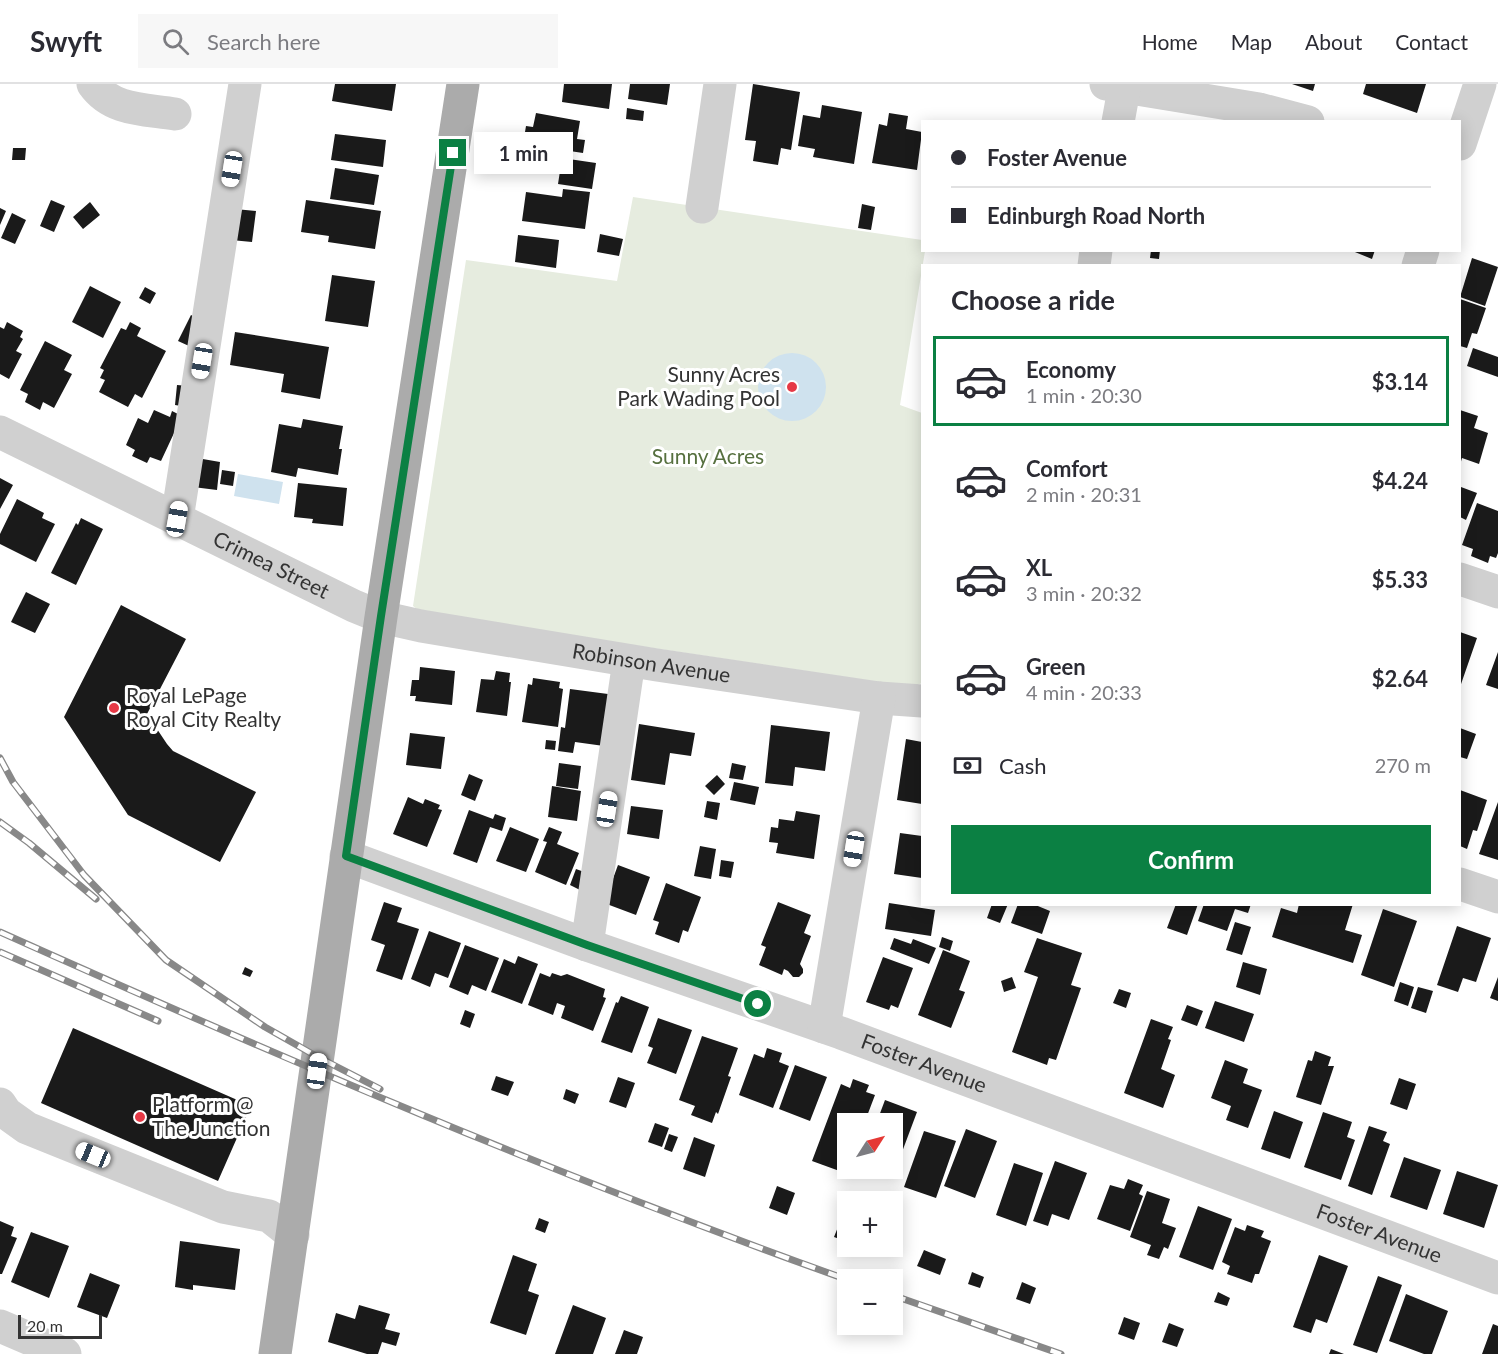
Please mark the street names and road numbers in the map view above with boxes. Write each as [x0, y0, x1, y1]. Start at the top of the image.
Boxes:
street label: Crimea Street [210, 525, 334, 603]
street label: Robinson Avenue [571, 637, 732, 687]
street label: Foster Avenue [858, 1028, 990, 1097]
street label: Foster Avenue [1313, 1197, 1446, 1267]

